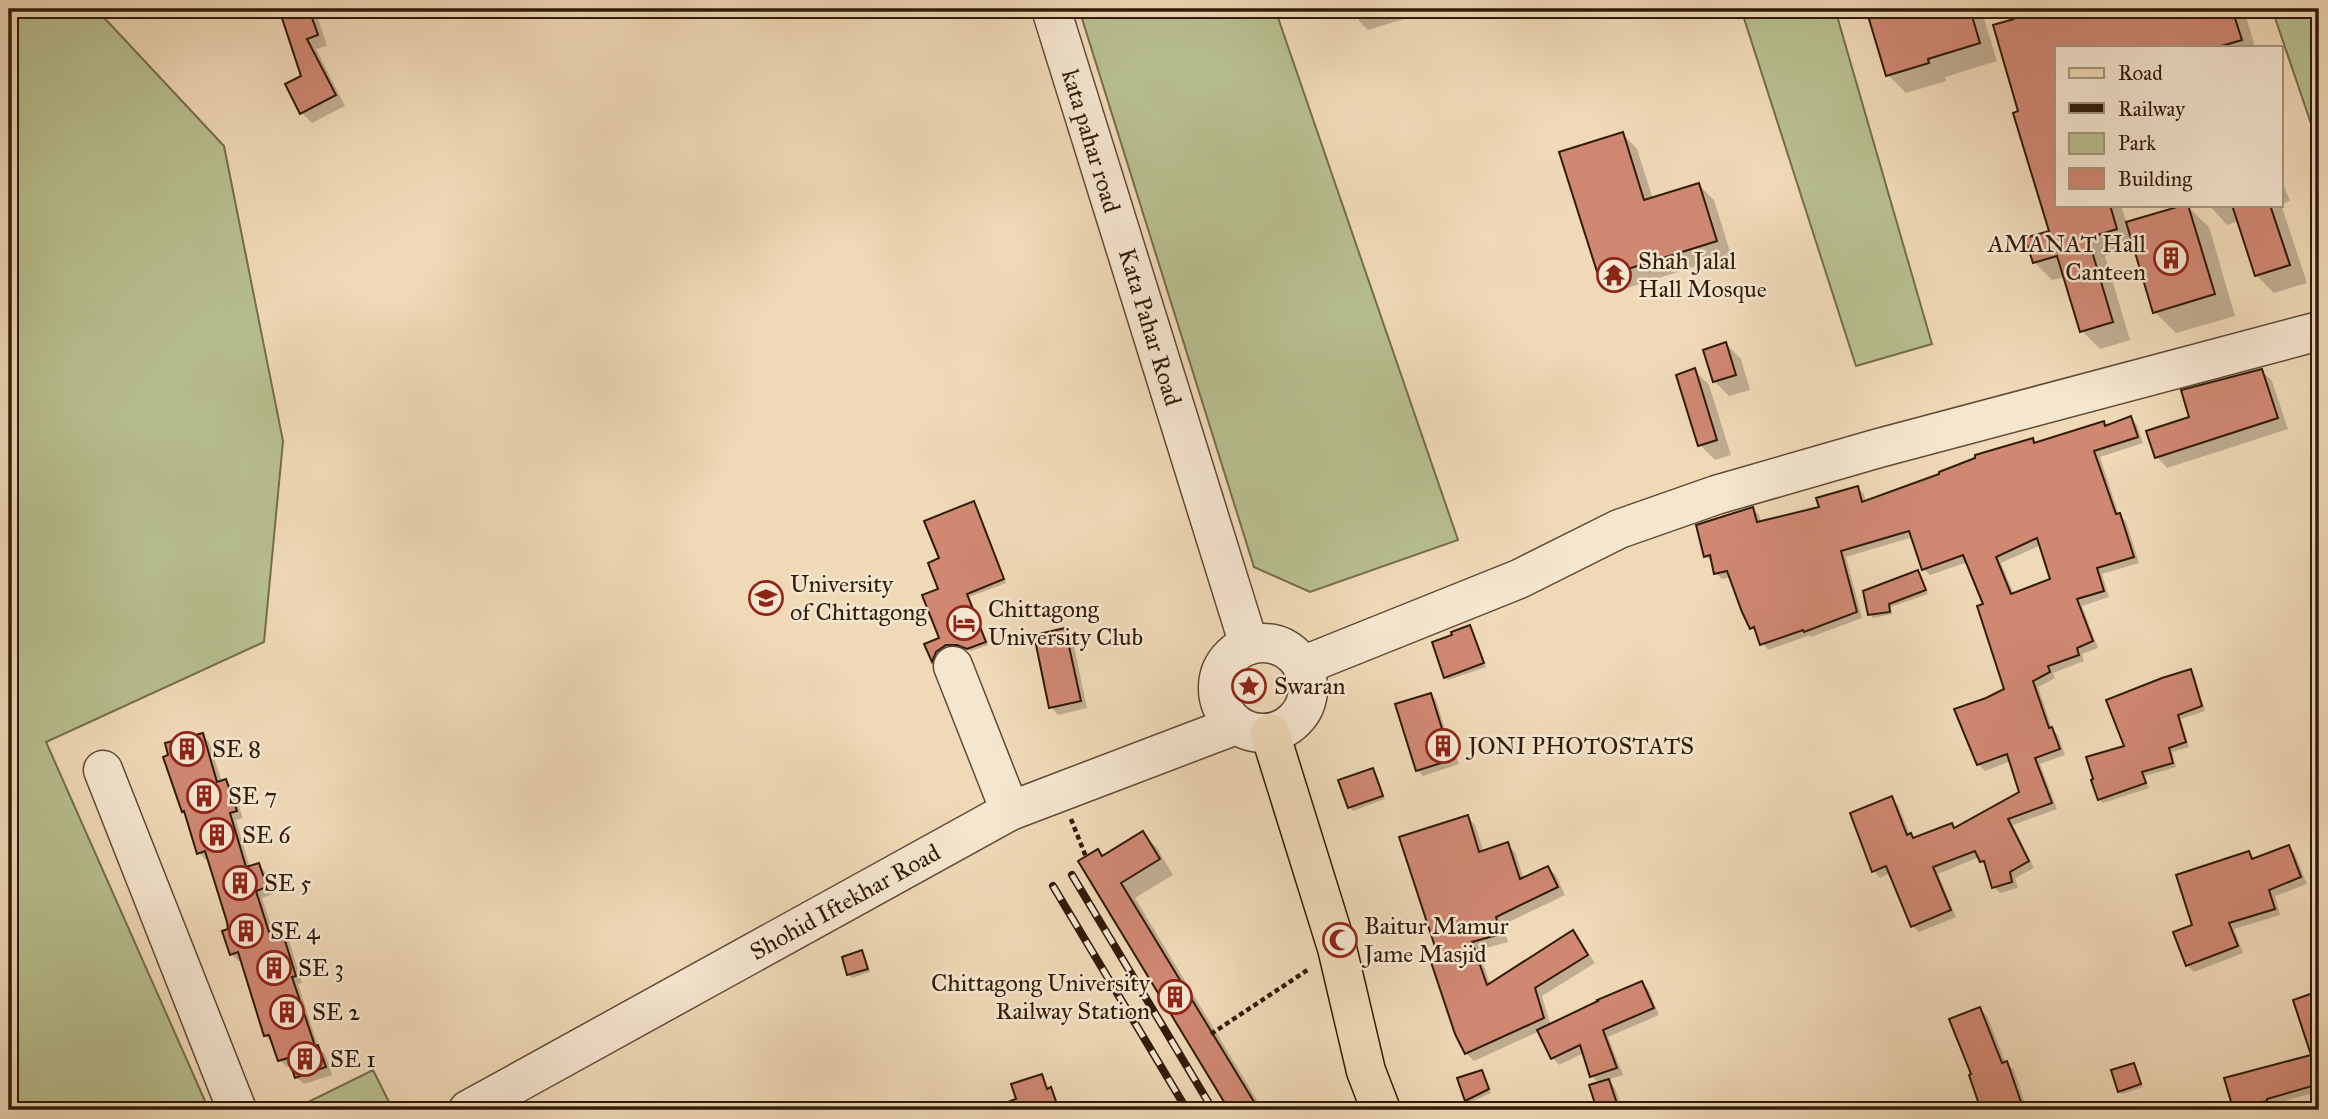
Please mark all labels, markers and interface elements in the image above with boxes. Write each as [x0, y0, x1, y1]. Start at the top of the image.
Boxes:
legend [2055, 46, 2282, 206]
text: Road [2118, 60, 2163, 86]
street label: kata pahar road [1055, 66, 1127, 216]
text: Railway [2118, 96, 2186, 122]
text: Park [2118, 130, 2156, 156]
text: Building [2118, 166, 2192, 192]
place label: AMANAT Hall Canteen [1987, 229, 2147, 287]
building icon: AMANAT Hall Canteen [2152, 239, 2190, 277]
street label: Kata Pahar Road [1112, 245, 1188, 409]
place label: Shah Jalal Hall Mosque [1638, 246, 1767, 304]
temple icon: Shah Jalal Hall Mosque [1595, 256, 1633, 294]
place label: University of Chittagong [790, 569, 927, 627]
school or university icon: University of Chittagong [747, 579, 785, 617]
place label: Chittagong University Club [988, 594, 1143, 652]
hotel icon: Chittagong University Club [945, 604, 983, 642]
place icon: Swaran [1230, 667, 1268, 705]
place label: Swaran [1274, 671, 1346, 701]
building icon: JONI PHOTOSTATS [1424, 727, 1462, 765]
building icon: SE 8 [168, 730, 206, 768]
place label: JONI PHOTOSTATS [1465, 731, 1694, 761]
place label: SE 8 [212, 734, 261, 764]
building icon: SE 7 [185, 777, 223, 815]
place label: SE 7 [228, 781, 277, 811]
building icon: SE 6 [198, 816, 236, 854]
place label: SE 6 [242, 820, 291, 850]
street label: Shohid Iftekhar Road [745, 837, 945, 967]
building icon: SE 5 [221, 864, 259, 902]
place label: SE 5 [264, 868, 311, 898]
place label: Baitur Mamur Jame Masjid [1361, 911, 1509, 969]
building icon: SE 4 [227, 912, 265, 950]
place label: SE 4 [270, 916, 320, 946]
mosque icon: Baitur Mamur Jame Masjid [1321, 921, 1359, 959]
building icon: SE 3 [255, 949, 293, 987]
place label: SE 3 [298, 953, 344, 983]
place label: Chittagong University Railway Station [931, 968, 1151, 1026]
building icon: Chittagong University Railway Station [1156, 978, 1194, 1016]
building icon: SE 2 [268, 993, 306, 1031]
place label: SE 2 [312, 997, 360, 1027]
building icon: SE 1 [286, 1040, 324, 1078]
place label: SE 1 [330, 1044, 376, 1074]

